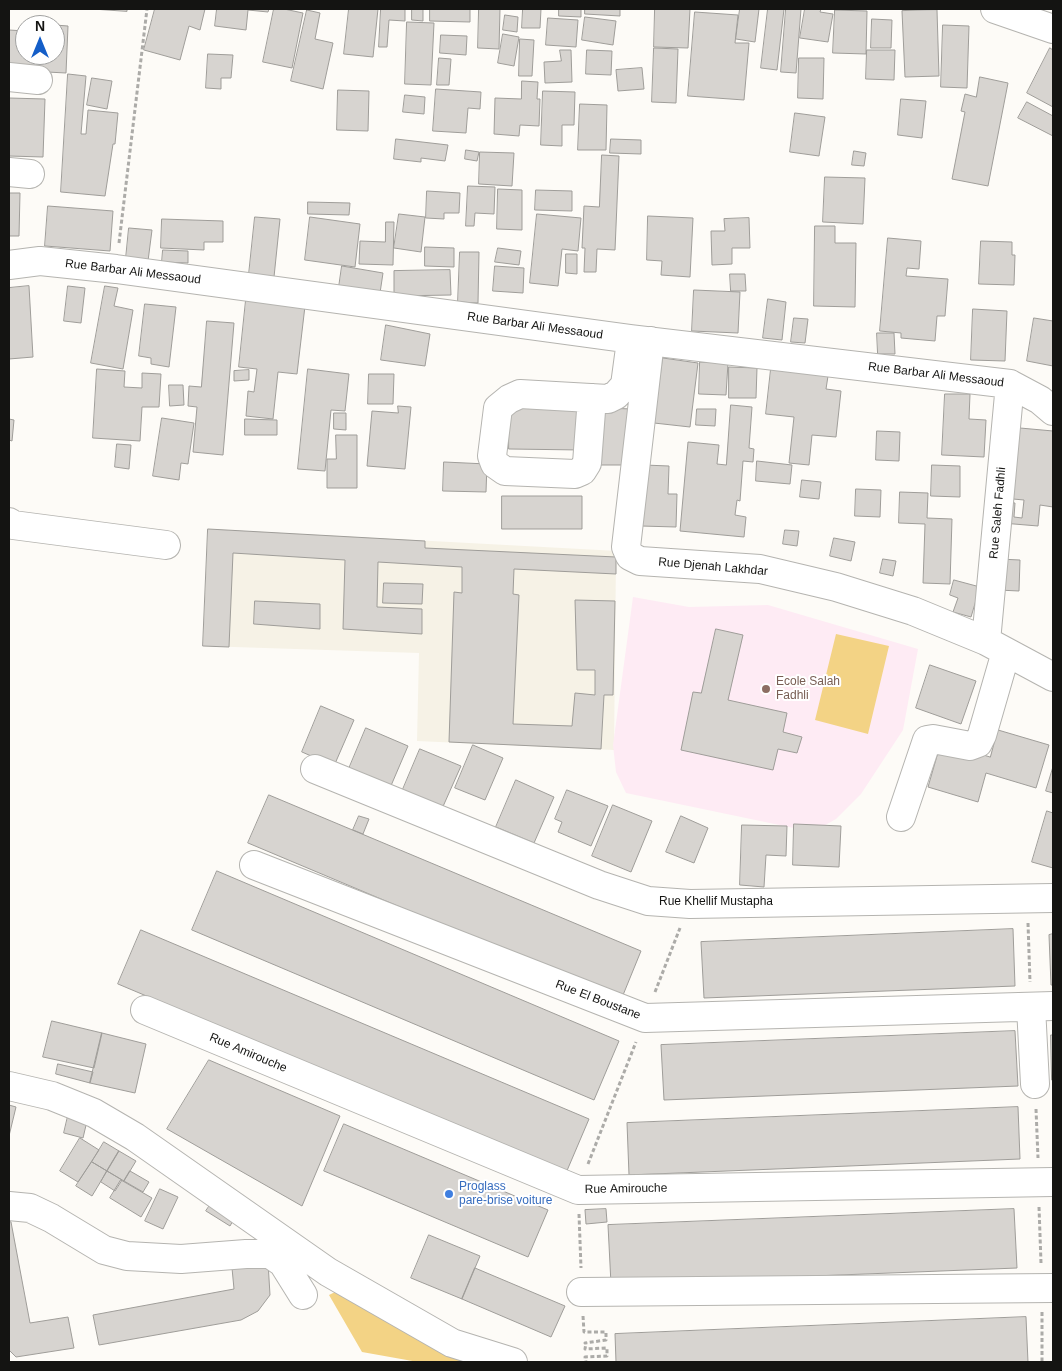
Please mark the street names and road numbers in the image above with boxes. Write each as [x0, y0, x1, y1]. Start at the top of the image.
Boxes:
street label: Rue Barbar Ali Messaoud [64, 257, 202, 287]
street label: Rue Barbar Ali Messaoud [466, 309, 604, 343]
street label: Rue Barbar Ali Messaoud [867, 360, 1005, 390]
street label: Rue Saleh Fadhli [987, 467, 1009, 559]
street label: Rue Djenah Lakhdar [658, 555, 768, 579]
street label: Rue Khellif Mustapha [659, 895, 773, 909]
street label: Rue El Boustane [553, 977, 643, 1023]
street label: Rue Amirouche [207, 1030, 289, 1076]
street label: Rue Amirouche [585, 1181, 667, 1197]

